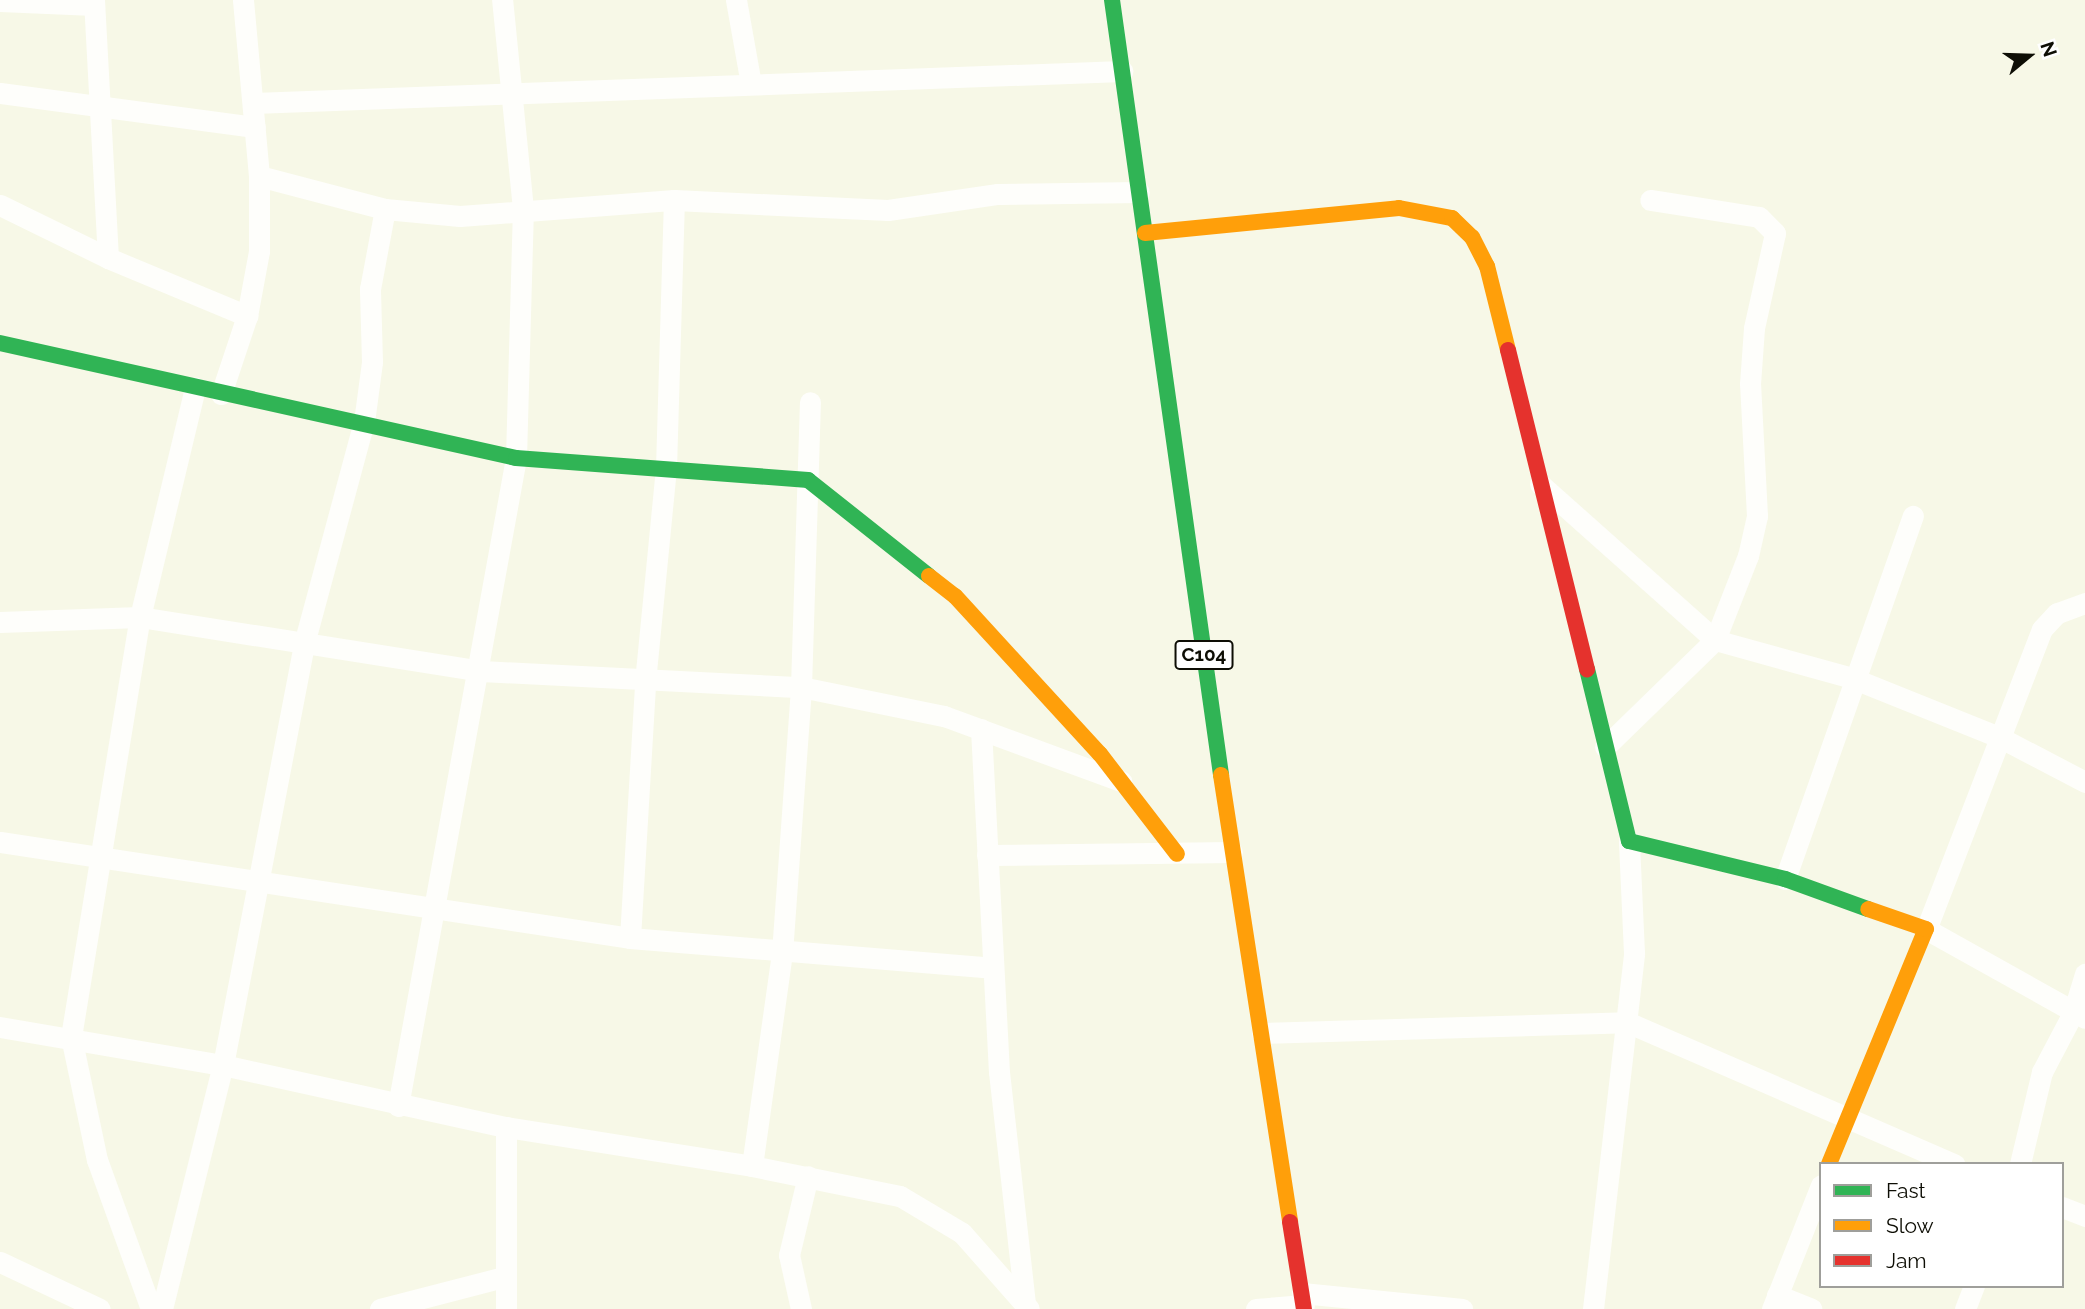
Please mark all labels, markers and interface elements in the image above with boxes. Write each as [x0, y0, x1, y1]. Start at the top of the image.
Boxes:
north arrow [1994, 21, 2064, 91]
text: N [2036, 39, 2062, 60]
road number: C104 [1174, 640, 1234, 670]
legend [1819, 1162, 2064, 1288]
text: Fast [1886, 1178, 1926, 1203]
text: Slow [1886, 1213, 1934, 1238]
text: Jam [1886, 1248, 1927, 1273]

